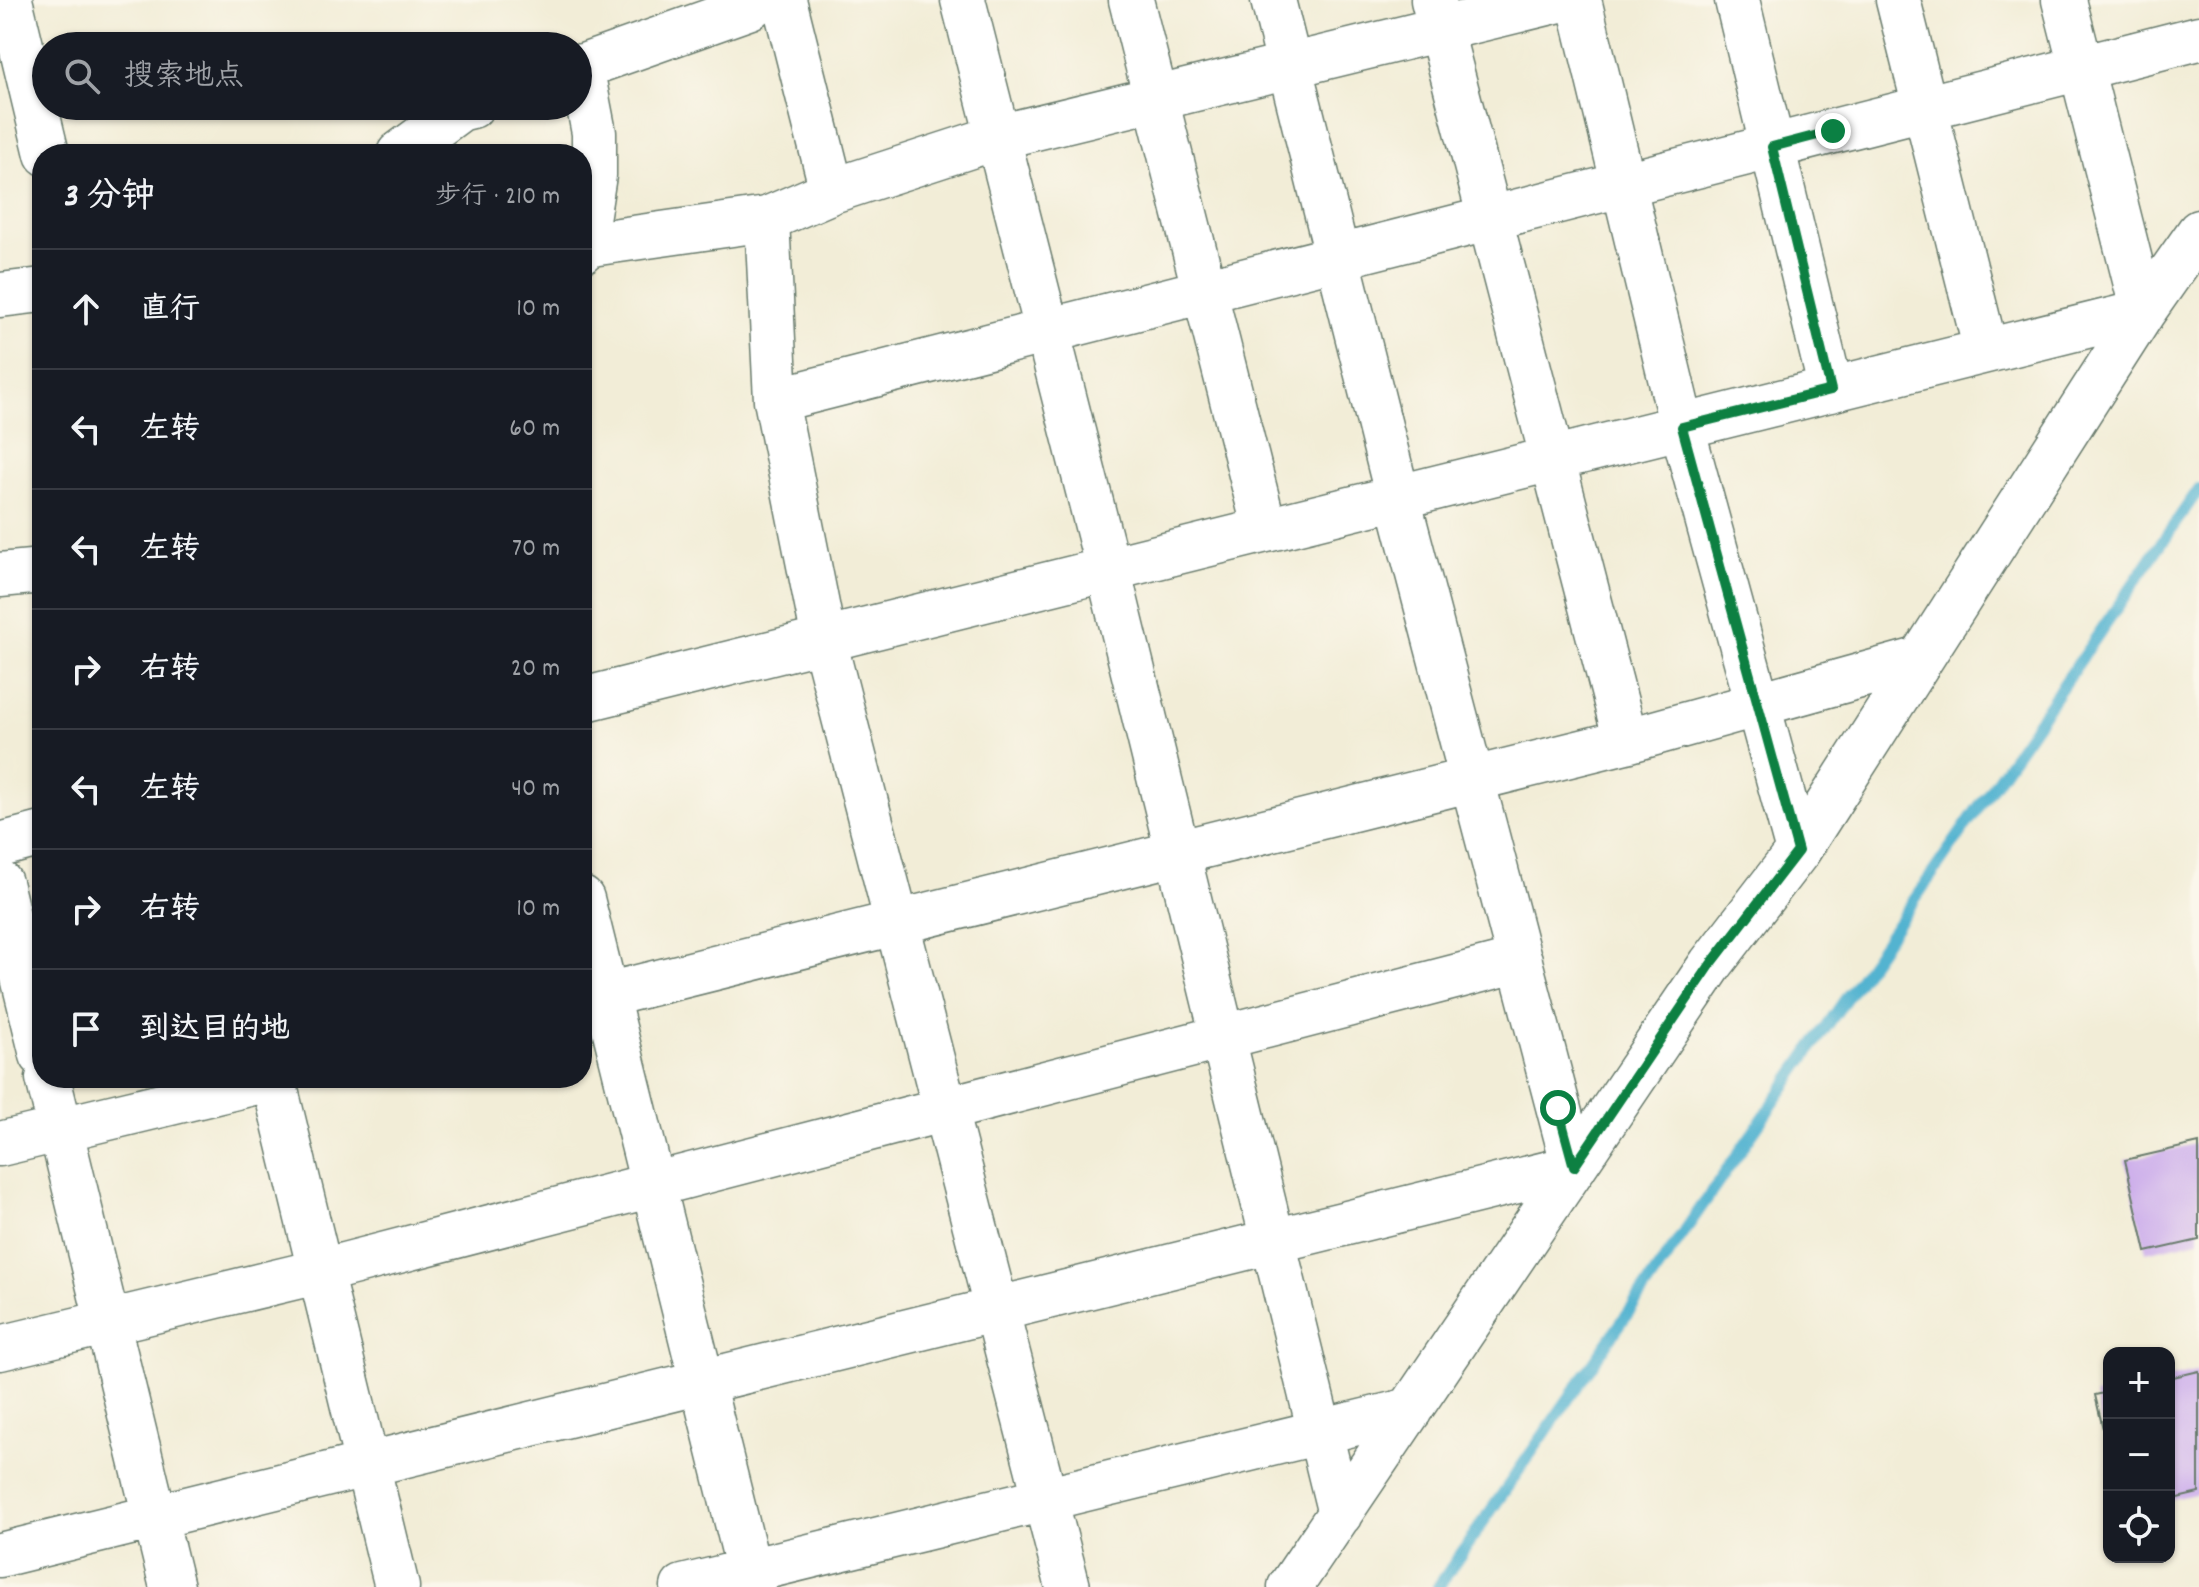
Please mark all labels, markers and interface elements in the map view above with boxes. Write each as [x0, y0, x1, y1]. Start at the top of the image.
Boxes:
search box [32, 32, 592, 120]
icon: search [60, 54, 104, 98]
text: 搜索地点 [124, 57, 244, 100]
route end [1815, 113, 1851, 149]
text: 3 分钟 [64, 174, 155, 223]
text: 步行 · 210 m [435, 179, 560, 216]
icon: ahead [64, 287, 108, 331]
text: 直行 [140, 290, 200, 333]
text: 10 m [516, 291, 560, 328]
icon: left [64, 407, 108, 451]
text: 左转 [140, 410, 200, 453]
text: 60 m [509, 411, 560, 448]
icon: left [64, 527, 108, 571]
text: 左转 [140, 530, 200, 573]
text: 70 m [512, 531, 560, 568]
icon: right [64, 647, 108, 691]
text: 右转 [140, 650, 200, 693]
text: 20 m [511, 651, 560, 688]
icon: left [64, 767, 108, 811]
text: 左转 [140, 770, 200, 813]
text: 40 m [511, 771, 560, 808]
icon: right [64, 887, 108, 931]
text: 右转 [140, 890, 200, 933]
text: 10 m [516, 891, 560, 928]
icon: arrive [64, 1007, 108, 1051]
text: 到达目的地 [140, 1010, 290, 1053]
route start [1540, 1090, 1576, 1126]
map controls [2103, 1347, 2175, 1563]
button: + [2103, 1347, 2175, 1419]
button: − [2103, 1419, 2175, 1491]
button: locate [2103, 1491, 2175, 1563]

